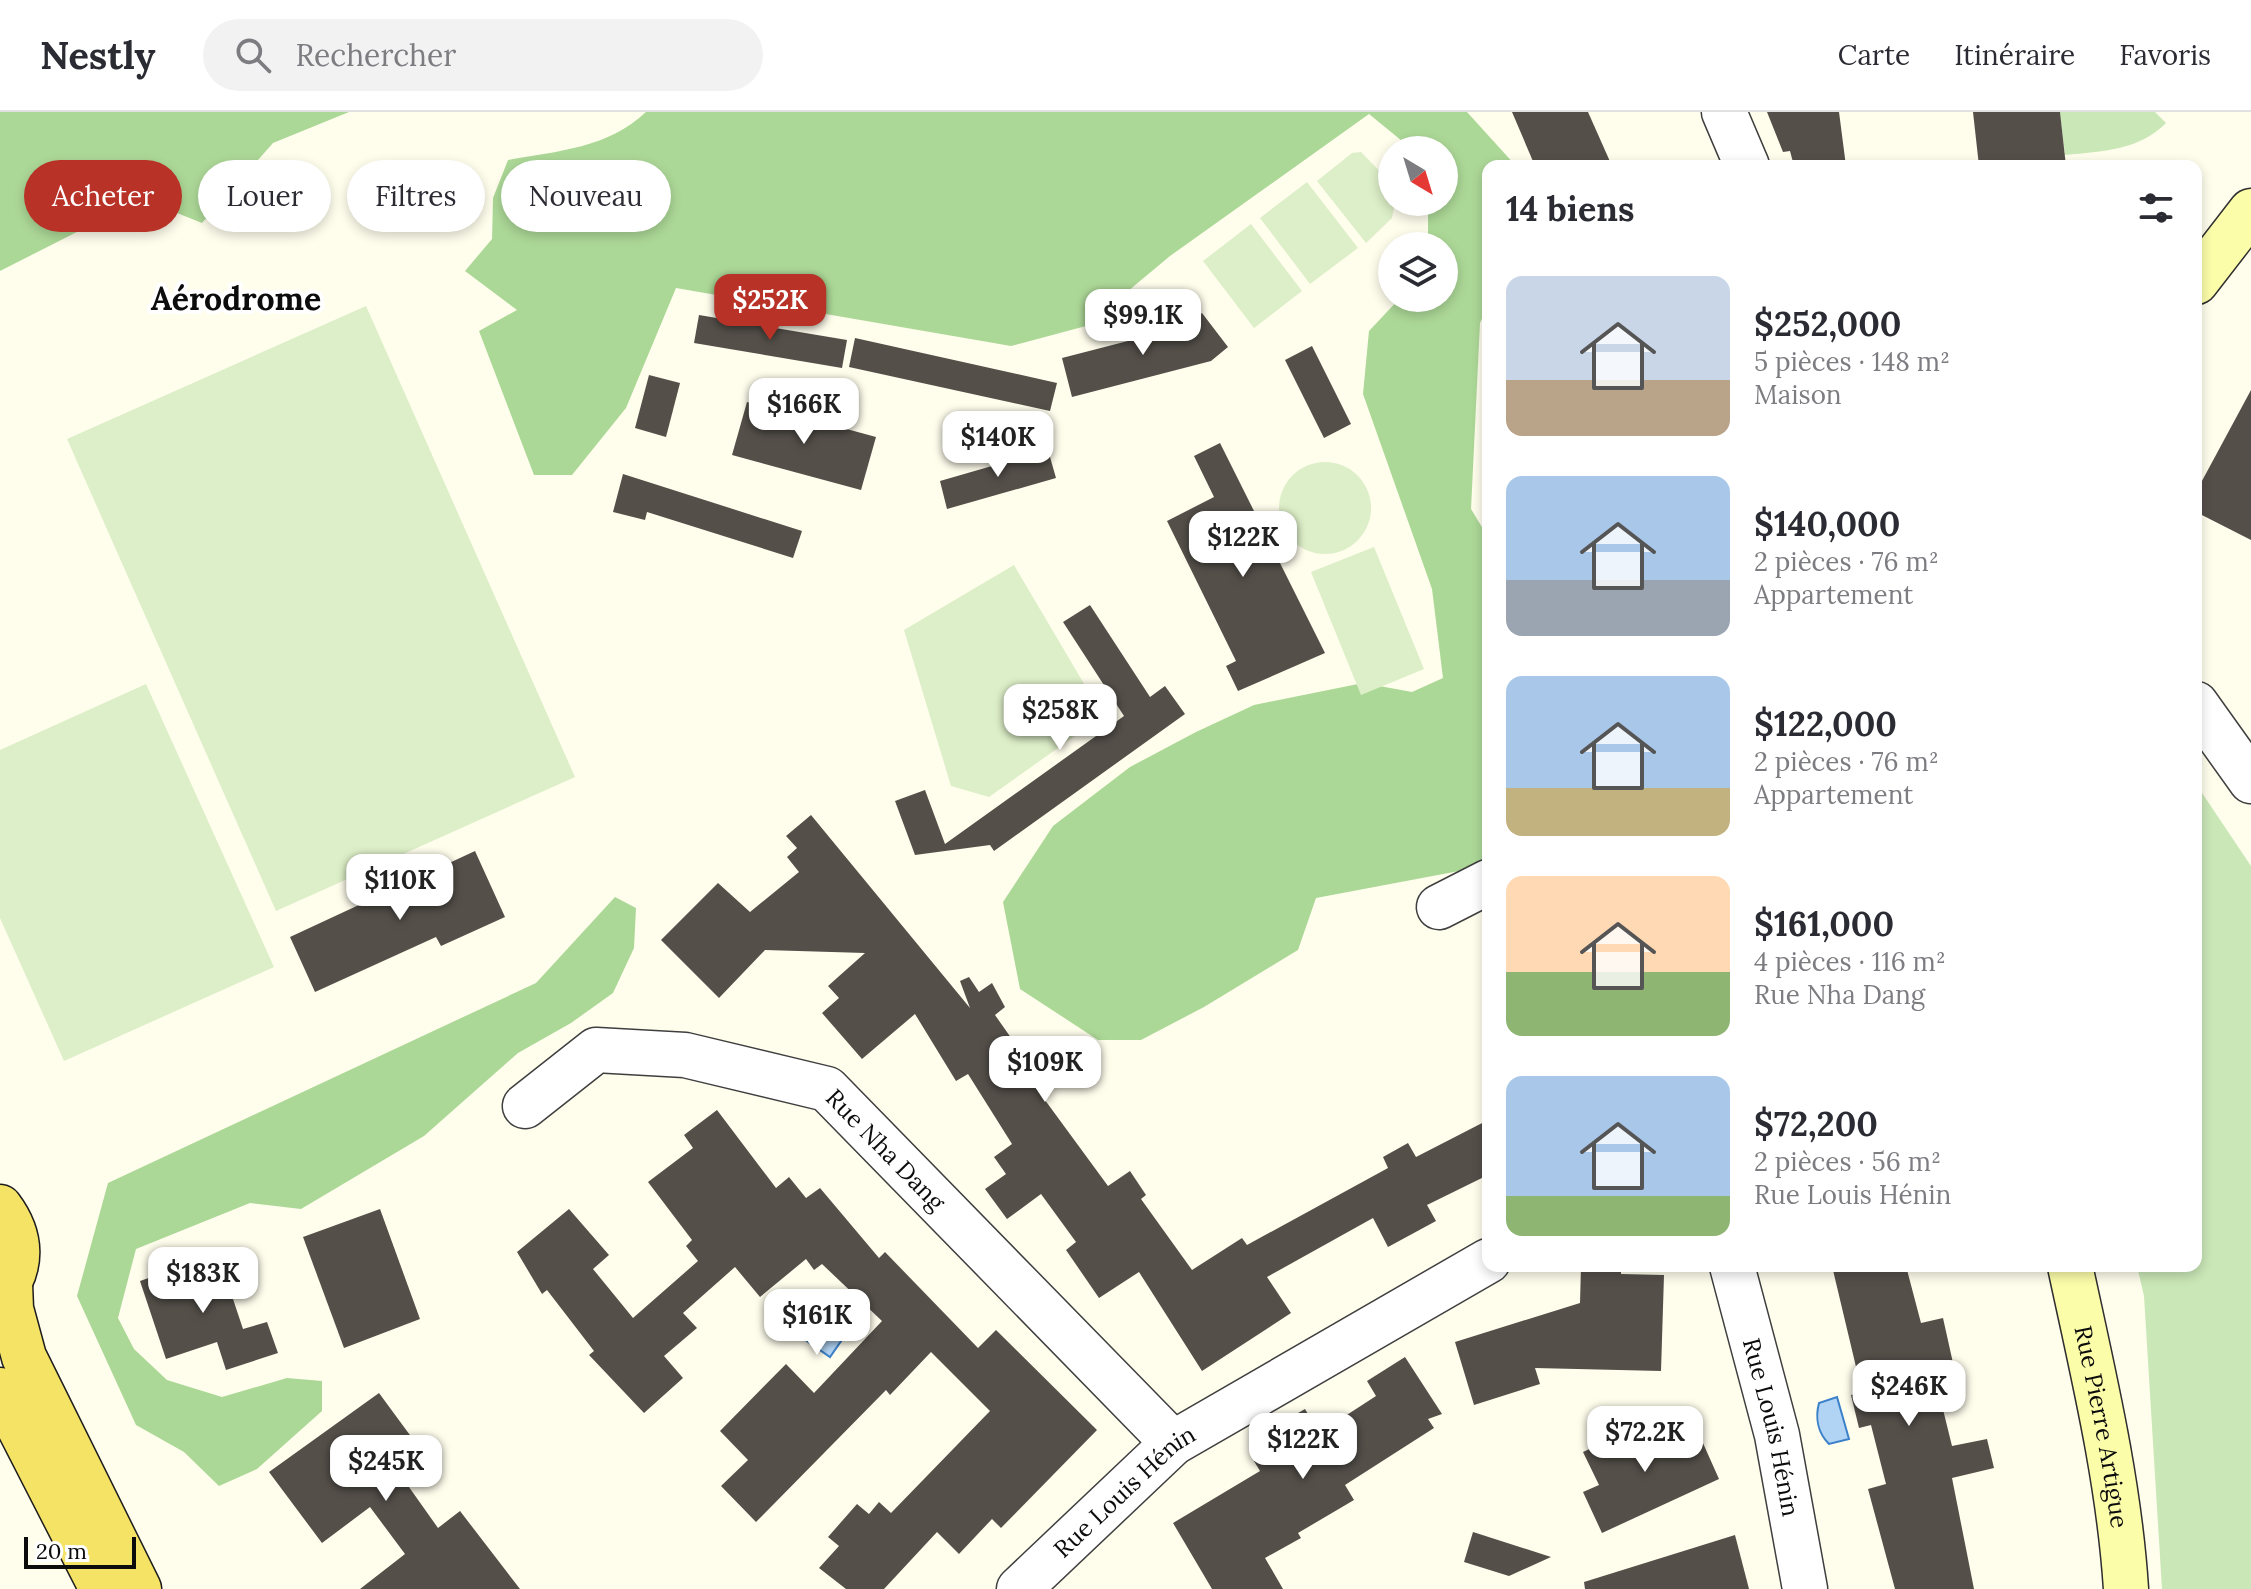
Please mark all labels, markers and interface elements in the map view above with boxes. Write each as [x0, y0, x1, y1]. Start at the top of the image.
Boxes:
search box [203, 19, 763, 91]
text: Nestly [40, 31, 155, 79]
icon: search [231, 33, 275, 77]
text: Rechercher [295, 36, 456, 74]
text: Carte [1838, 37, 1910, 73]
text: Itinéraire [1954, 37, 2075, 73]
text: Favoris [2119, 37, 2211, 73]
north arrow [1378, 136, 1458, 216]
map controls [1378, 136, 1458, 312]
chip: Acheter [24, 160, 182, 232]
chip: Louer [198, 160, 331, 232]
chip: Filtres [347, 160, 485, 232]
chip: Nouveau [501, 160, 671, 232]
icon: filters [2134, 186, 2178, 230]
text: 14 biens [1506, 187, 1634, 230]
button: layers [1378, 232, 1458, 312]
pin: $252K [714, 274, 826, 342]
district label: Aérodrome [151, 278, 321, 319]
text: $252K [732, 283, 808, 316]
pin: $99.1K [1078, 289, 1208, 357]
text: $99.1K [1103, 298, 1183, 331]
text: $252,000 [1754, 302, 1901, 345]
icon: home [1570, 308, 1666, 404]
text: 5 pièces · 148 m² [1754, 345, 1950, 378]
pin: $166K [748, 378, 860, 446]
text: Maison [1754, 378, 1842, 411]
text: $166K [767, 387, 841, 420]
pin: $140K [942, 411, 1054, 479]
text: $140K [960, 420, 1036, 453]
text: $140,000 [1754, 502, 1900, 545]
icon: home [1570, 508, 1666, 604]
pin: $122K [1187, 511, 1299, 579]
text: $122K [1207, 520, 1279, 553]
text: 2 pièces · 76 m² [1754, 545, 1939, 578]
text: Appartement [1754, 578, 1913, 611]
pin: $258K [1004, 684, 1116, 752]
text: $258K [1022, 693, 1098, 726]
text: $122,000 [1754, 702, 1897, 745]
icon: home [1570, 708, 1666, 804]
text: 2 pièces · 76 m² [1754, 745, 1939, 778]
text: Appartement [1754, 778, 1913, 811]
pin: $110K [344, 854, 456, 922]
text: $110K [364, 863, 436, 896]
text: $161,000 [1754, 902, 1894, 945]
icon: home [1570, 908, 1666, 1004]
text: 4 pièces · 116 m² [1754, 945, 1946, 978]
text: Rue Nha Dang [1754, 978, 1925, 1011]
pin: $109K [989, 1036, 1101, 1104]
text: $109K [1007, 1045, 1083, 1078]
street label: Rue Nha Dang [820, 1082, 953, 1217]
text: $72,200 [1754, 1102, 1878, 1145]
icon: home [1570, 1108, 1666, 1204]
text: 2 pièces · 56 m² [1754, 1145, 1941, 1178]
text: Rue Louis Hénin [1754, 1178, 1951, 1211]
pin: $183K [147, 1247, 259, 1315]
text: $183K [166, 1256, 240, 1289]
pin: $161K [761, 1289, 873, 1357]
text: $161K [782, 1298, 852, 1331]
street label: Rue Pierre Artigue [2068, 1323, 2136, 1530]
street label: Rue Louis Hénin [1736, 1334, 1807, 1519]
pin: $246K [1853, 1360, 1965, 1428]
text: $246K [1871, 1369, 1947, 1402]
pin: $72.2K [1580, 1406, 1710, 1474]
pin: $122K [1247, 1413, 1359, 1481]
text: $72.2K [1605, 1415, 1685, 1448]
street label: Rue Louis Hénin [1047, 1418, 1201, 1564]
text: $122K [1267, 1422, 1339, 1455]
pin: $245K [330, 1435, 442, 1503]
text: $245K [348, 1444, 424, 1477]
scale bar [24, 1533, 136, 1569]
text: 20 m [36, 1537, 87, 1565]

